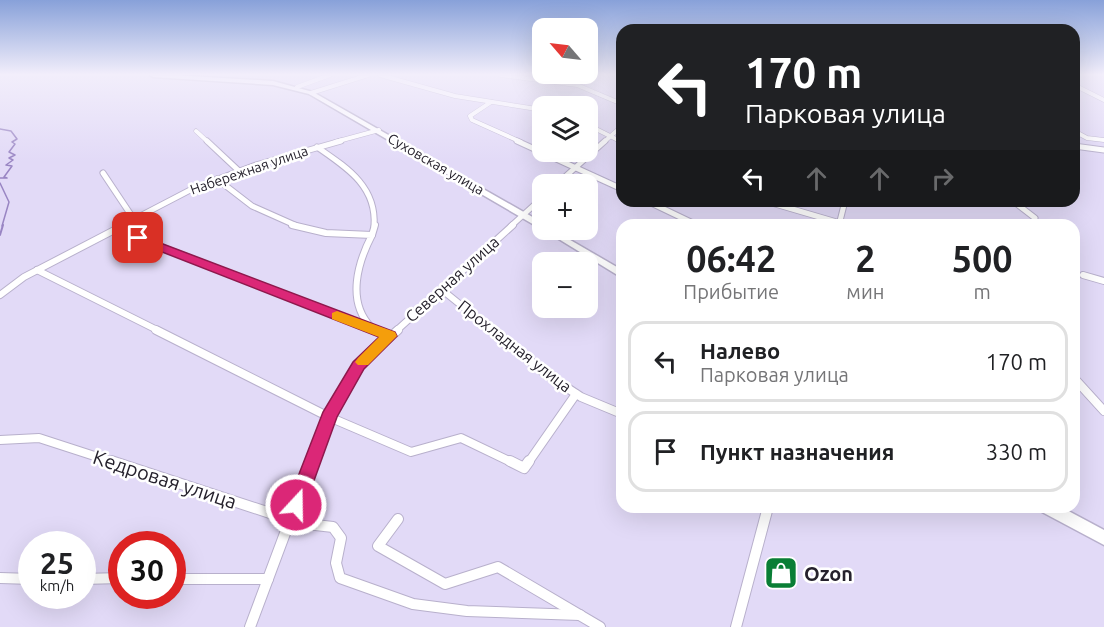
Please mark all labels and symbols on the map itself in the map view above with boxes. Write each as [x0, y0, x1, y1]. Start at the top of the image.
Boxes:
north arrow [532, 18, 598, 84]
street label: Суховская улица [385, 130, 487, 198]
street label: Набережная улица [188, 142, 310, 198]
pin [112, 212, 163, 263]
street label: Северная улица [402, 232, 502, 326]
street label: Прохладная улица [455, 296, 575, 396]
street label: Кедровая улица [90, 445, 240, 513]
position arrow [264, 473, 328, 537]
speed limit sign: 30 [108, 531, 186, 609]
shop icon: Ozon [763, 555, 799, 591]
place label: Ozon [804, 562, 853, 585]

